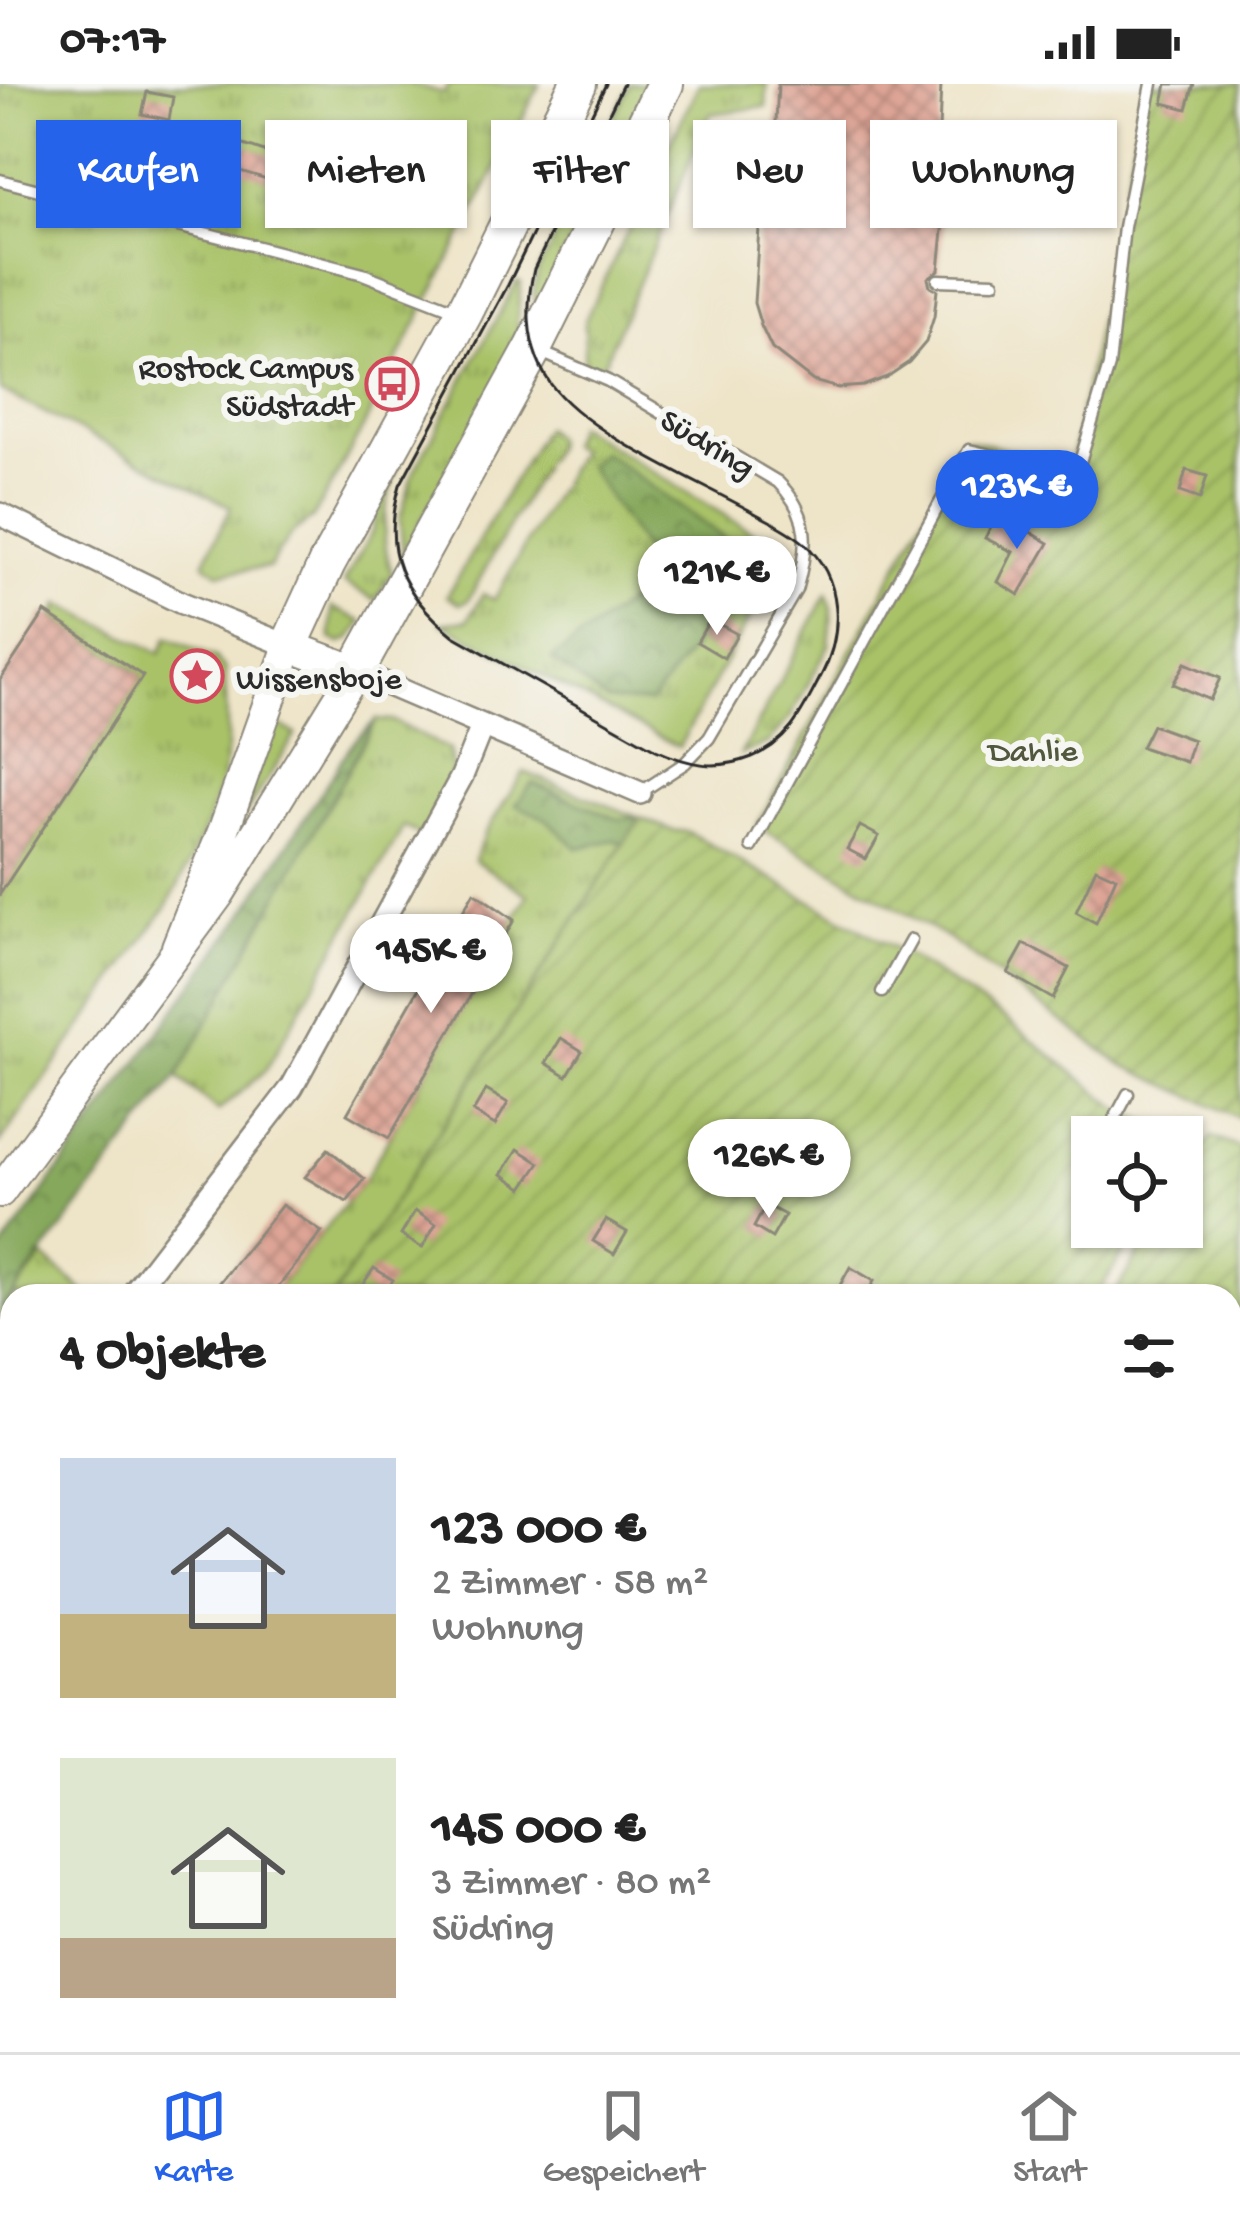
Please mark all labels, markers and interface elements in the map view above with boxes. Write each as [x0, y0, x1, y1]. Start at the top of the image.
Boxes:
text: 07:17 [60, 16, 165, 69]
chip: Kaufen [36, 120, 241, 228]
chip: Mieten [265, 120, 467, 228]
chip: Filter [491, 120, 669, 228]
chip: Neu [693, 120, 846, 228]
chip: Wohnung [870, 120, 1117, 228]
place label: Rostock Campus Südstadt [139, 352, 356, 428]
bus stop icon: Rostock Campus Südstadt [364, 356, 420, 412]
street label: Südring [652, 403, 760, 489]
pin: 123K € [919, 450, 1115, 552]
text: 123K € [962, 466, 1072, 512]
pin: 121K € [619, 536, 815, 638]
text: 121K € [665, 552, 769, 598]
place icon: Wissensboje [169, 648, 225, 704]
place label: Wissensboje [236, 663, 403, 701]
park label: Dahlie [986, 735, 1078, 773]
pin: 145K € [333, 914, 529, 1016]
text: 145K € [377, 930, 485, 976]
map controls [1071, 1116, 1203, 1248]
button: locate [1071, 1116, 1203, 1248]
pin: 126K € [671, 1119, 867, 1221]
text: 126K € [715, 1135, 823, 1181]
icon: filters [1116, 1323, 1182, 1389]
text: 4 Objekte [60, 1326, 265, 1386]
text: 123 000 € [432, 1502, 645, 1562]
icon: home [156, 1506, 300, 1650]
text: 2 Zimmer · 58 m² [432, 1562, 708, 1608]
text: Wohnung [432, 1608, 584, 1654]
text: 145 000 € [432, 1802, 645, 1862]
icon: home [156, 1806, 300, 1950]
text: 3 Zimmer · 80 m² [432, 1862, 711, 1908]
text: Südring [432, 1908, 554, 1954]
tab: Karte [155, 2083, 233, 2193]
tab: Gespeichert [542, 2083, 704, 2193]
tab: Start [1013, 2083, 1085, 2193]

